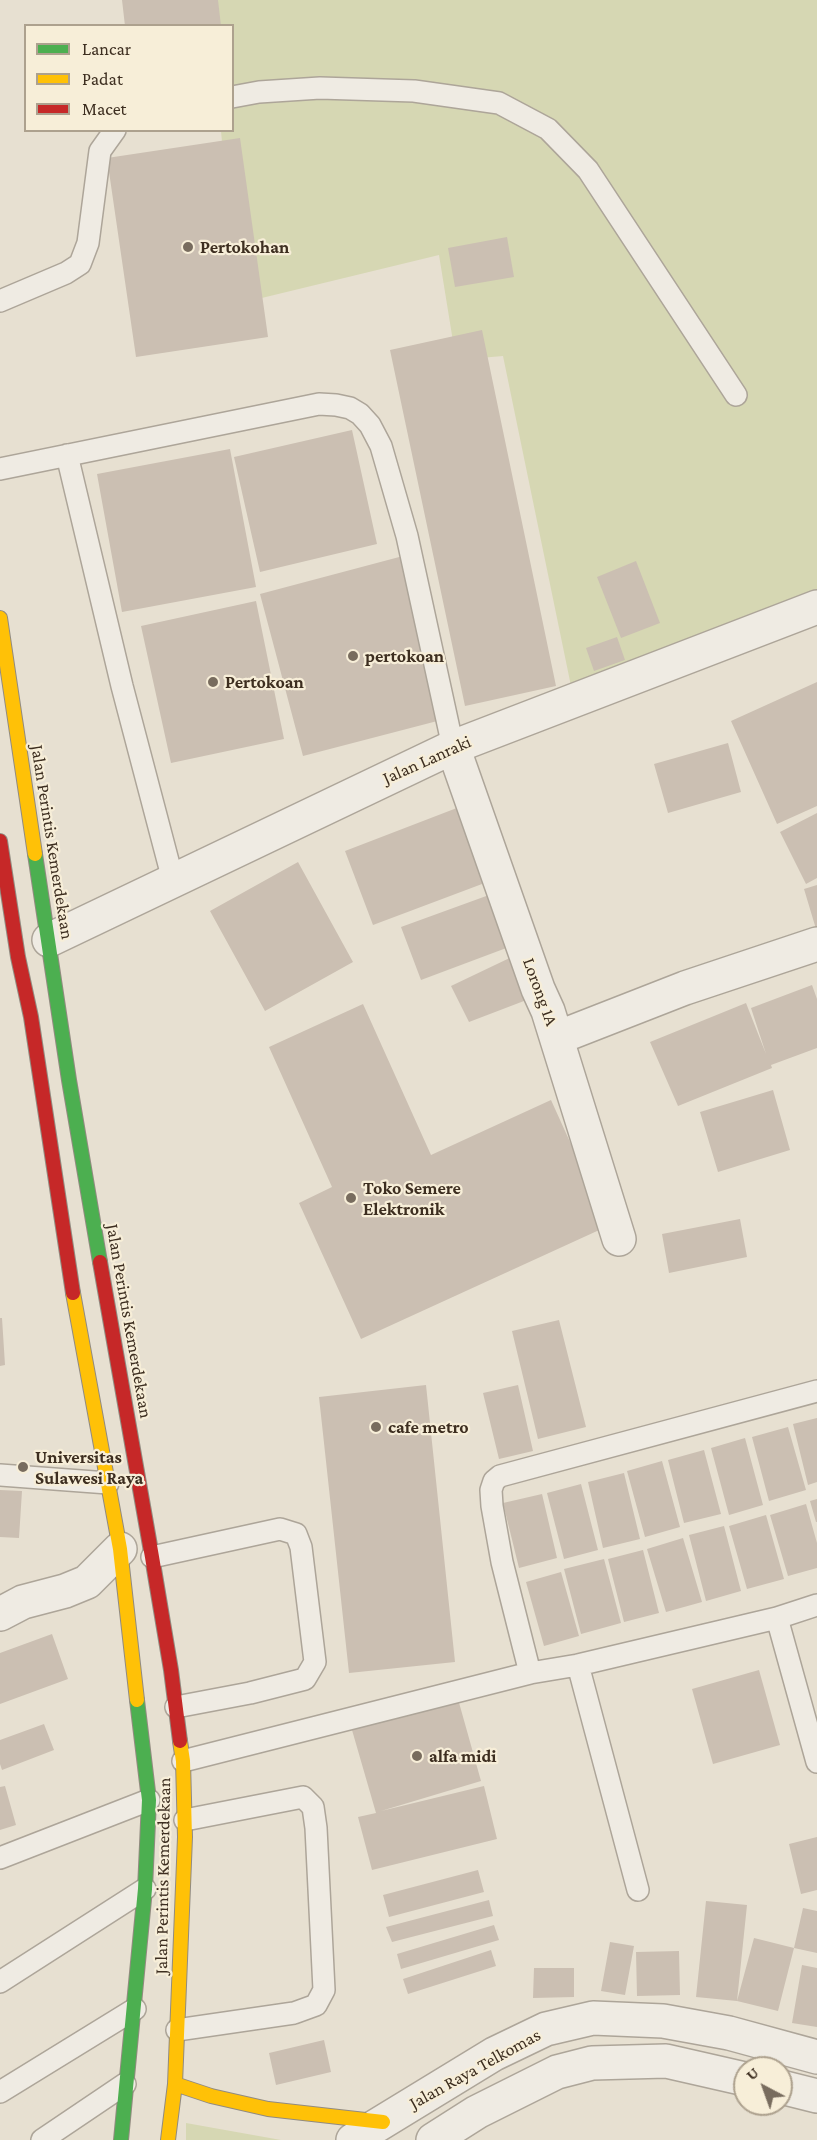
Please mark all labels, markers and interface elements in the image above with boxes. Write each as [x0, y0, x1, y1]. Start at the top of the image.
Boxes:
legend [24, 24, 234, 132]
text: Lancar [82, 39, 131, 59]
text: Padat [82, 69, 123, 89]
text: Macet [82, 99, 127, 119]
place label: Pertokohan [200, 236, 289, 258]
marker: Pertokohan [181, 240, 195, 254]
place label: pertokoan [365, 645, 444, 667]
marker: pertokoan [346, 649, 360, 663]
place label: Pertokoan [225, 671, 304, 693]
marker: Pertokoan [206, 675, 220, 689]
street label: Jalan Lanraki [379, 731, 475, 789]
street label: Jalan Perintis Kemerdekaan [26, 743, 78, 941]
street label: Lorong 1A [518, 955, 562, 1029]
place label: Toko Semere Elektronik [363, 1177, 461, 1220]
marker: Toko Semere Elektronik [344, 1191, 358, 1205]
street label: Jalan Perintis Kemerdekaan [101, 1222, 157, 1420]
place label: cafe metro [388, 1416, 469, 1438]
marker: cafe metro [369, 1420, 383, 1434]
place label: Universitas Sulawesi Raya [35, 1446, 143, 1488]
marker: Universitas Sulawesi Raya [16, 1460, 30, 1474]
place label: alfa midi [429, 1745, 497, 1767]
marker: alfa midi [410, 1749, 424, 1763]
street label: Jalan Perintis Kemerdekaan [150, 1777, 176, 1975]
street label: Jalan Raya Telkomas [406, 2024, 544, 2114]
north arrow [733, 2056, 793, 2116]
text: U [742, 2064, 762, 2084]

